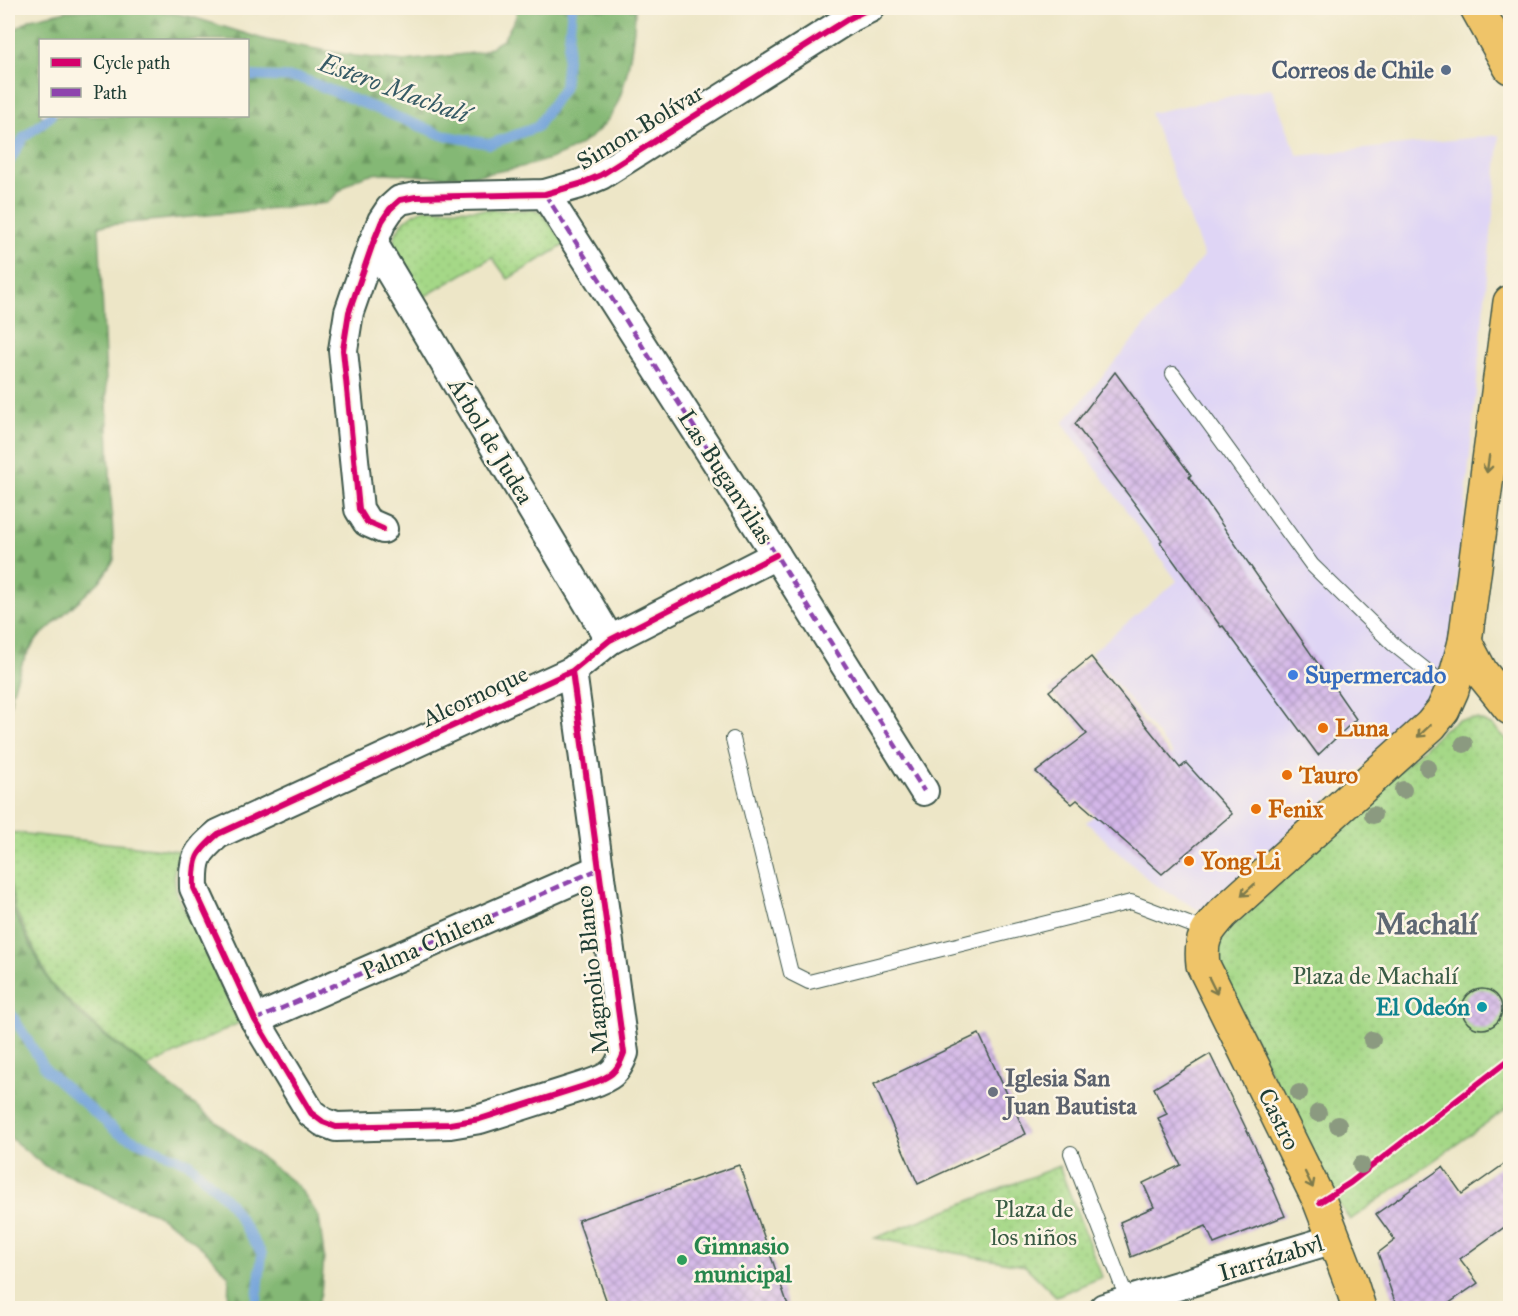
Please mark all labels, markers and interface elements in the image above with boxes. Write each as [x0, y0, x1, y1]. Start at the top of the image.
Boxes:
legend [39, 39, 249, 117]
water label: Estero Machalí [314, 46, 478, 132]
text: Cycle path [93, 52, 170, 74]
place label: Correos de Chile [1271, 55, 1434, 85]
marker: Correos de Chile [1439, 63, 1453, 77]
street label: Simon Bolívar [571, 77, 709, 177]
text: Path [93, 82, 127, 104]
street label: Árbol de Judea [441, 372, 541, 510]
street label: Las Buganvilias [671, 404, 781, 550]
one-way arrow [1483, 454, 1494, 473]
street label: Alcornoque [416, 658, 533, 734]
place label: Supermercado [1305, 660, 1446, 690]
marker: Supermercado [1286, 668, 1300, 682]
place label: Luna [1335, 713, 1390, 743]
marker: Luna [1316, 721, 1330, 735]
one-way arrow [1416, 724, 1431, 739]
place label: Tauro [1298, 760, 1358, 790]
marker: Tauro [1280, 768, 1294, 782]
place label: Fenix [1268, 794, 1324, 824]
marker: Fenix [1249, 802, 1263, 816]
place label: Yong Li [1200, 846, 1281, 876]
marker: Yong Li [1182, 854, 1196, 868]
one-way arrow [1241, 883, 1256, 897]
street label: Magnolio Blanco [568, 884, 616, 1056]
street label: Palma Chilena [356, 901, 498, 986]
district label: Machalí [1375, 906, 1479, 942]
park label: Plaza de Machalí [1292, 961, 1459, 991]
one-way arrow [1208, 977, 1220, 995]
place label: El Odeón [1376, 992, 1470, 1022]
marker: El Odeón [1475, 1000, 1489, 1014]
place label: Iglesia San Juan Bautista [1002, 1063, 1137, 1121]
street label: Castro [1251, 1083, 1307, 1155]
marker: Iglesia San Juan Bautista [986, 1085, 1000, 1099]
one-way arrow [1304, 1170, 1316, 1188]
park label: Plaza de los niños [991, 1194, 1077, 1252]
street label: Irarrázabvl [1215, 1228, 1328, 1288]
place label: Gimnasio municipal [693, 1231, 792, 1289]
marker: Gimnasio municipal [675, 1253, 689, 1267]

